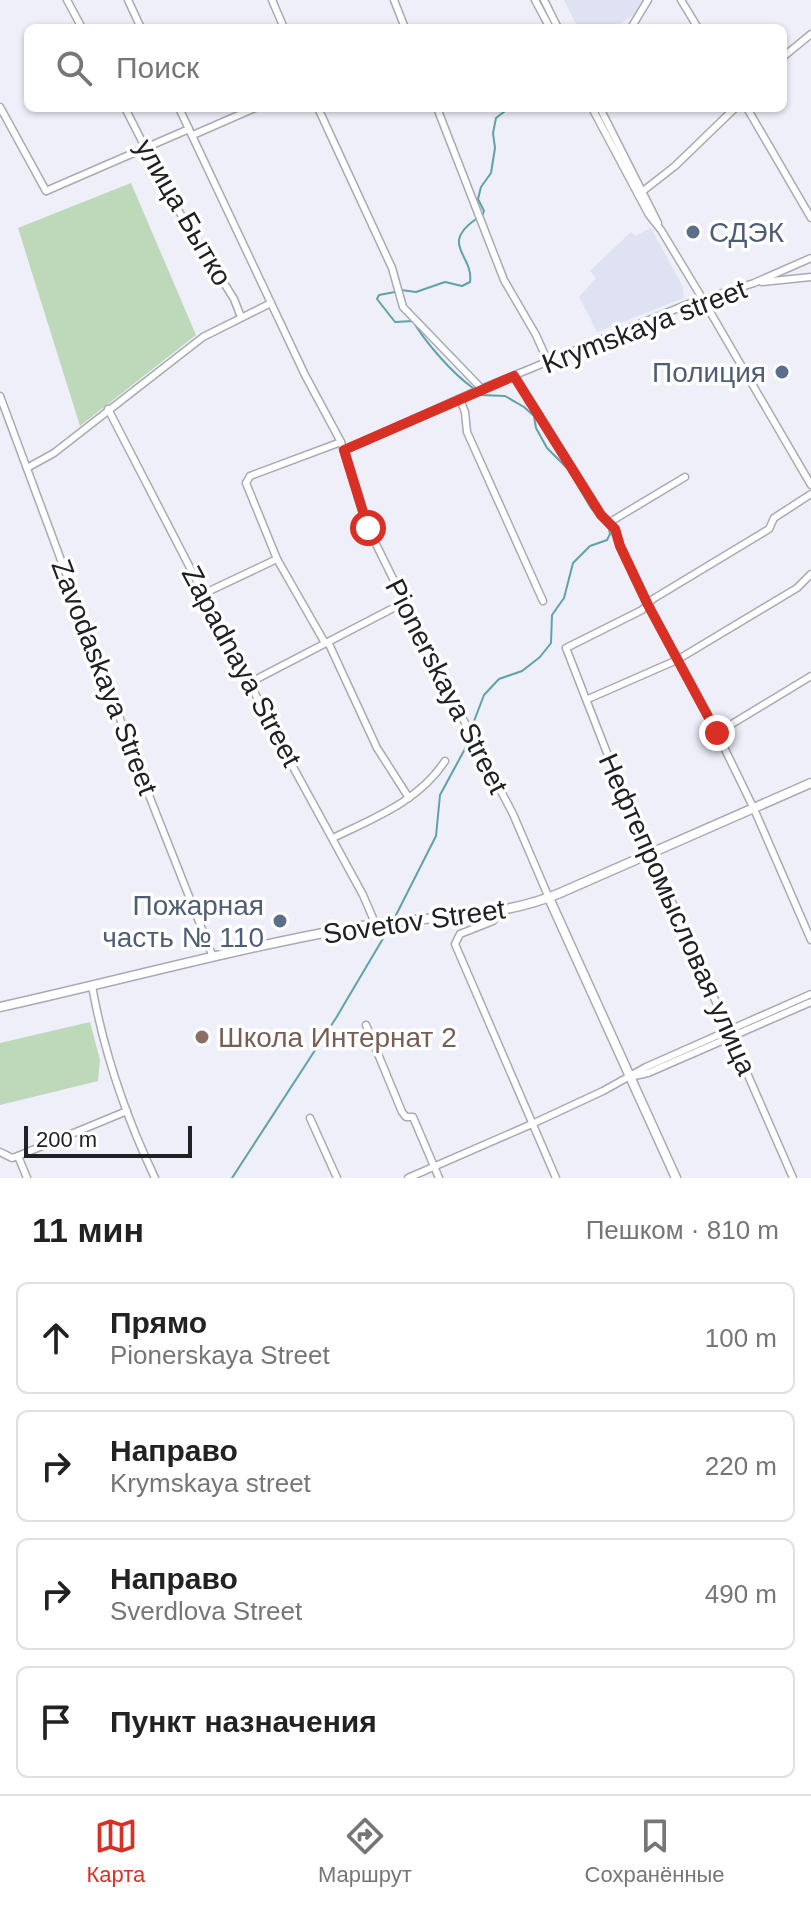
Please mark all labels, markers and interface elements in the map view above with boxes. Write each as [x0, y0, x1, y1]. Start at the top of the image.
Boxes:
search box [24, 24, 787, 112]
icon: search [52, 46, 96, 90]
text: Поиск [116, 51, 199, 84]
street label: улица Бытко [129, 133, 238, 291]
place label: СДЭК [709, 217, 785, 248]
marker: СДЭК [684, 223, 702, 241]
street label: Krymskaya street [538, 273, 751, 380]
place label: Полиция [652, 357, 766, 388]
marker: Полиция [773, 363, 791, 381]
route start [350, 510, 386, 546]
street label: Zavodaskaya Street [45, 555, 164, 799]
street label: Zapadnaya Street [176, 561, 308, 772]
street label: Pionerskaya Street [379, 574, 514, 799]
route end [699, 715, 735, 751]
street label: Нефтепромысловая улица [593, 749, 763, 1080]
place label: Пожарная часть № 110 [102, 890, 264, 953]
street label: Sovetov Street [321, 893, 507, 950]
marker: Пожарная часть № 110 [271, 912, 289, 930]
place label: Школа Интернат 2 [218, 1022, 457, 1053]
marker: Школа Интернат 2 [193, 1028, 211, 1046]
scale bar [24, 1122, 192, 1158]
text: 200 m [36, 1127, 97, 1152]
text: 11 мин [32, 1211, 144, 1249]
text: Пешком · 810 m [586, 1215, 779, 1245]
text: Прямо [110, 1306, 207, 1339]
icon: ahead [34, 1316, 78, 1360]
text: 100 m [705, 1323, 777, 1353]
text: Pionerskaya Street [110, 1340, 330, 1370]
text: Направо [110, 1434, 238, 1467]
icon: right [34, 1444, 78, 1488]
text: 220 m [705, 1451, 777, 1481]
text: Krymskaya street [110, 1468, 311, 1498]
text: Направо [110, 1562, 238, 1595]
icon: right [34, 1572, 78, 1616]
text: 490 m [705, 1579, 777, 1609]
text: Sverdlova Street [110, 1596, 302, 1626]
icon: arrive [34, 1700, 78, 1744]
text: Пункт назначения [110, 1705, 377, 1738]
tab: Карта [86, 1814, 145, 1888]
tab: Маршрут [318, 1814, 412, 1888]
tab: Сохранённые [585, 1814, 725, 1888]

